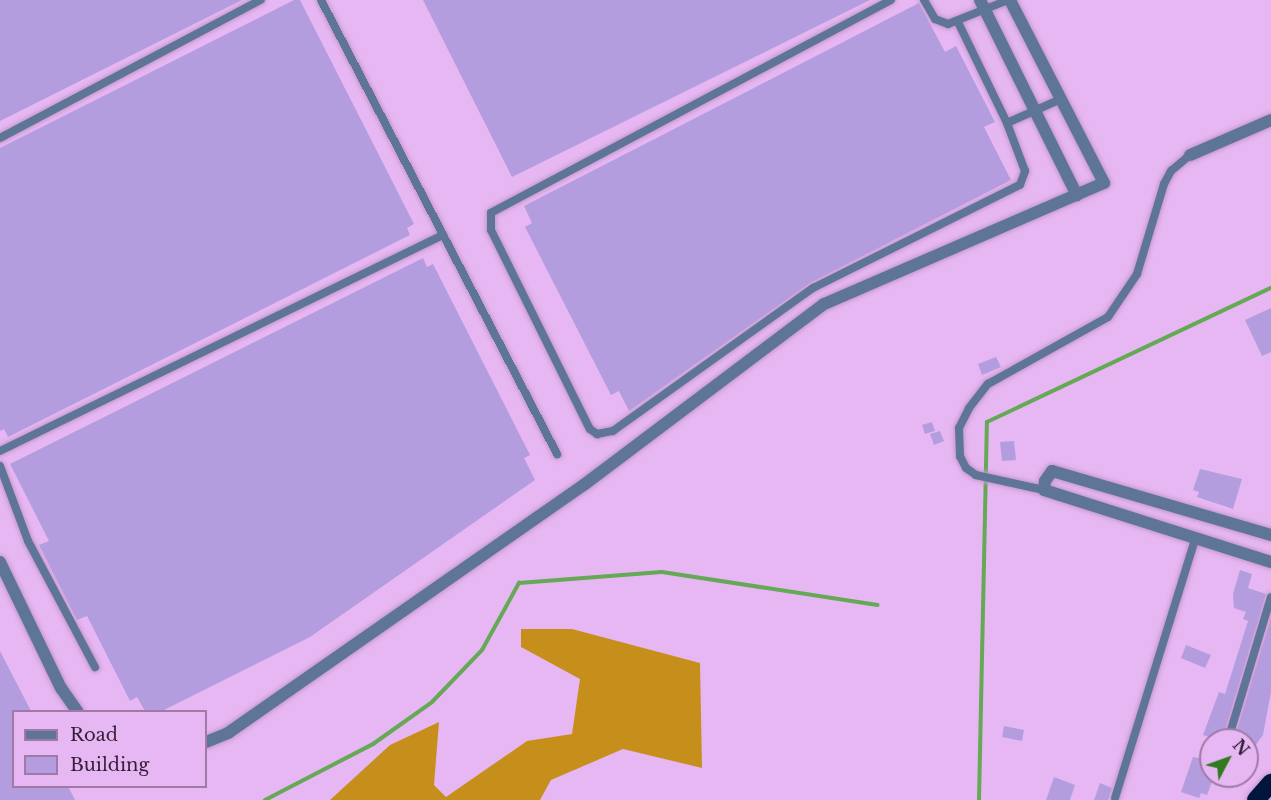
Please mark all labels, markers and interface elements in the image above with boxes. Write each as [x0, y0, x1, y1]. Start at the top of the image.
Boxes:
legend [12, 710, 207, 788]
text: Road [70, 724, 118, 746]
north arrow [1199, 728, 1259, 788]
text: N [1229, 735, 1254, 760]
text: Building [70, 754, 149, 776]

